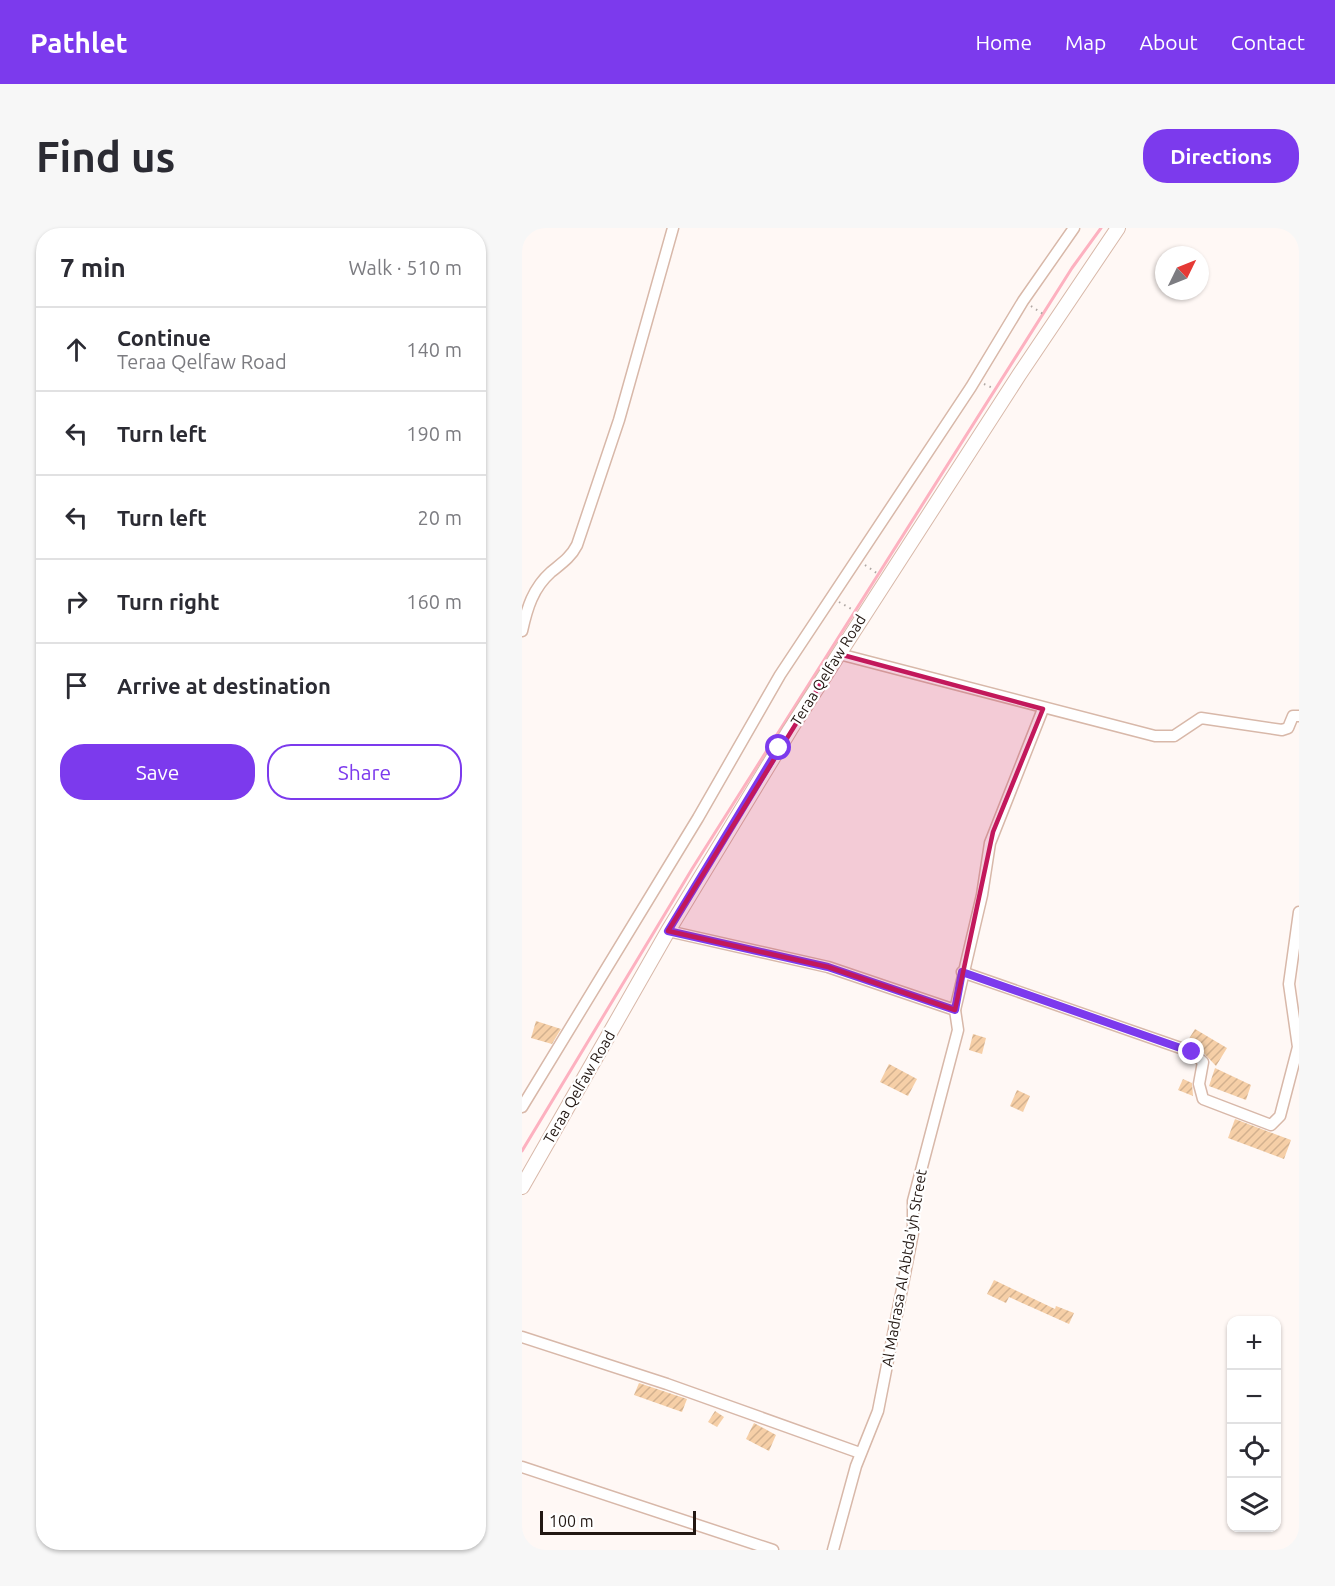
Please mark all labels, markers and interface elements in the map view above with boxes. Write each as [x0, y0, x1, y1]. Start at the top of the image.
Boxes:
text: Pathlet [30, 27, 128, 58]
text: Home [975, 30, 1032, 54]
text: Map [1065, 30, 1106, 54]
text: About [1139, 30, 1198, 54]
text: Contact [1231, 30, 1305, 54]
button: Directions [1143, 129, 1299, 183]
text: Find us [36, 133, 175, 180]
north arrow [1155, 246, 1209, 300]
text: 7 min [60, 253, 126, 282]
text: Walk · 510 m [349, 256, 462, 279]
text: Continue [117, 325, 211, 350]
icon: ahead [60, 333, 93, 366]
text: 140 m [406, 338, 462, 361]
text: Teraa Qelfaw Road [117, 350, 287, 373]
icon: left [60, 417, 93, 450]
text: Turn left [117, 421, 207, 446]
text: 190 m [406, 422, 462, 445]
icon: left [60, 501, 93, 534]
text: Turn left [117, 505, 207, 530]
text: 20 m [418, 506, 462, 529]
icon: right [60, 585, 93, 618]
text: Turn right [117, 589, 219, 614]
text: 160 m [406, 590, 462, 613]
street label: Teraa Qelfaw Road [787, 612, 869, 728]
icon: arrive [60, 669, 93, 702]
text: Arrive at destination [117, 673, 331, 698]
route start [765, 734, 791, 760]
button: Save [60, 744, 255, 800]
button: Share [267, 744, 462, 800]
street label: Teraa Qelfaw Road [540, 1028, 618, 1146]
route end [1178, 1038, 1204, 1064]
street label: Al Madrasa Al Abtda'yh Street [878, 1168, 930, 1368]
map controls [1227, 1316, 1281, 1532]
button: + [1227, 1316, 1281, 1370]
button: − [1227, 1370, 1281, 1424]
button: locate [1227, 1424, 1281, 1478]
button: layers [1227, 1478, 1281, 1532]
scale bar [540, 1508, 696, 1536]
text: 100 m [549, 1512, 594, 1530]

